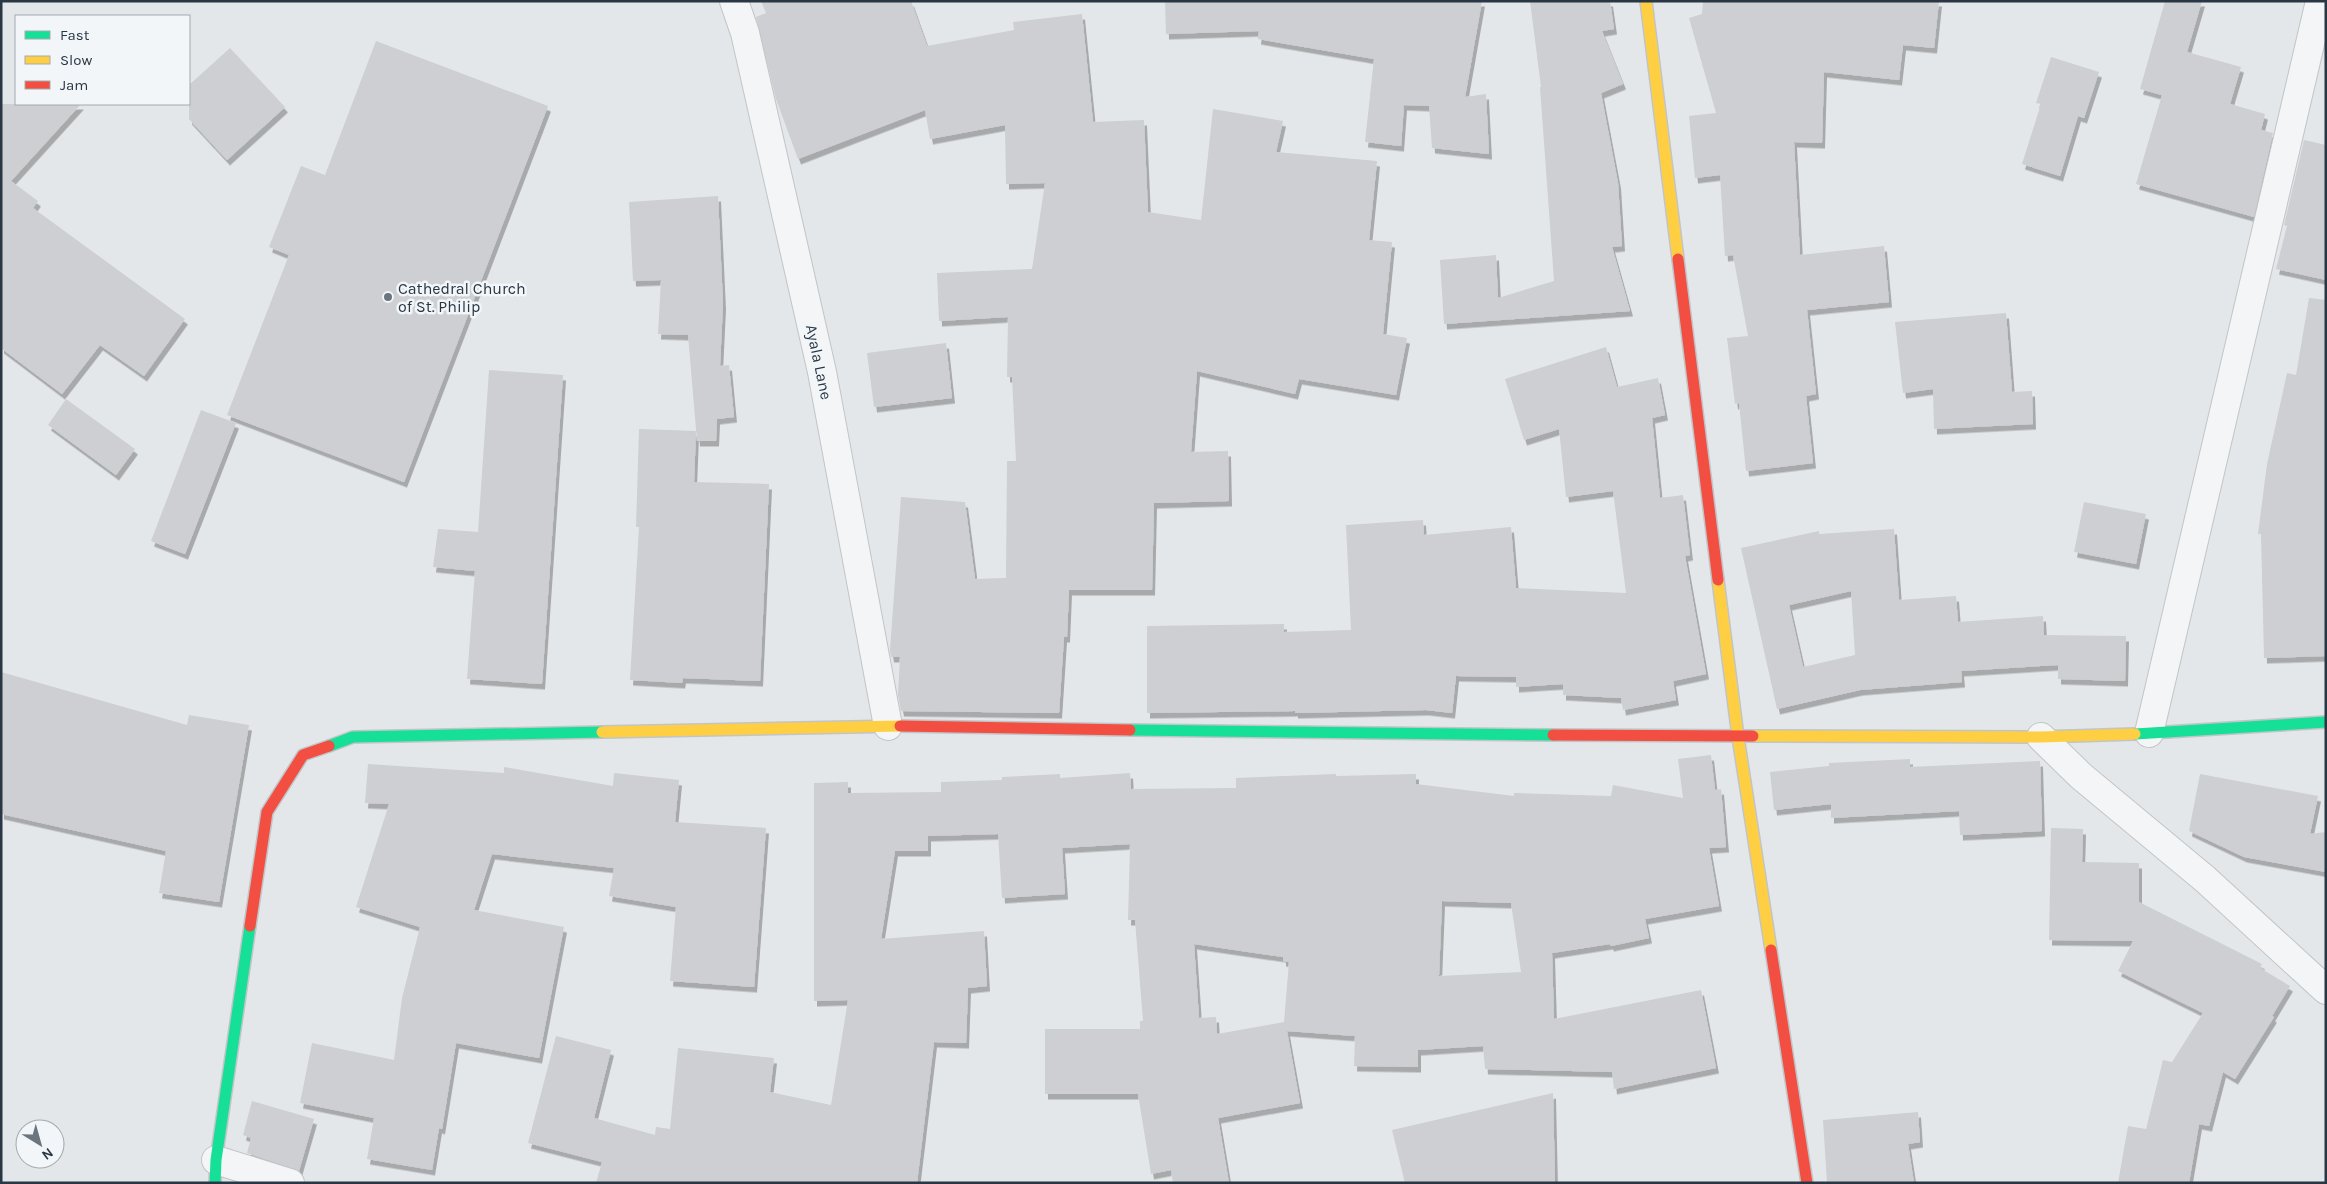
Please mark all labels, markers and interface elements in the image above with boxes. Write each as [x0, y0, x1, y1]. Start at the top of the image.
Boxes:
legend [15, 15, 190, 105]
text: Fast [60, 26, 90, 44]
text: Slow [60, 51, 92, 69]
text: Jam [60, 76, 88, 94]
place label: Cathedral Church of St. Philip [398, 279, 526, 316]
marker: Cathedral Church of St. Philip [382, 291, 394, 303]
street label: Ayala Lane [802, 323, 836, 401]
north arrow [15, 1119, 65, 1169]
text: N [38, 1144, 57, 1164]

